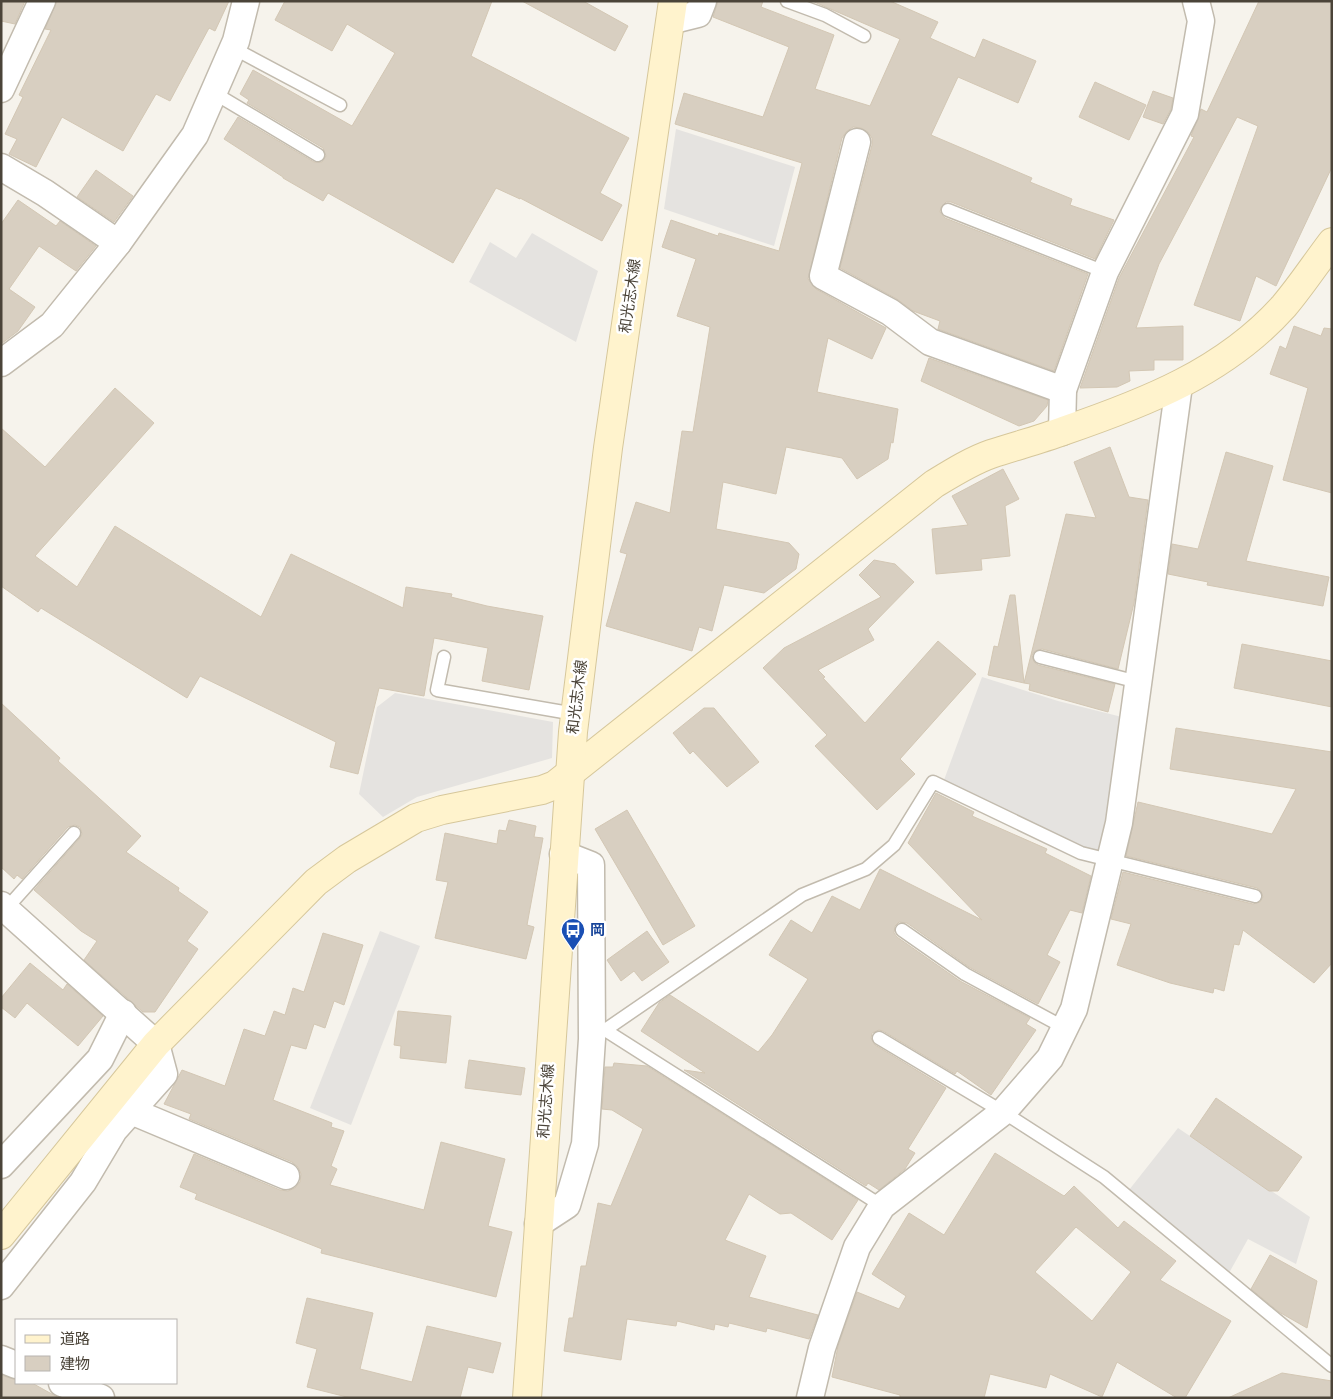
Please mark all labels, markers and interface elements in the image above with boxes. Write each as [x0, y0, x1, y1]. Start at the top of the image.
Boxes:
street label: 和光志木線 [616, 258, 644, 334]
street label: 和光志木線 [563, 659, 591, 735]
bus stop icon: 岡 [560, 917, 586, 951]
place label: 岡 [590, 921, 605, 939]
street label: 和光志木線 [534, 1063, 558, 1139]
legend [15, 1319, 178, 1384]
text: 道路 [60, 1330, 90, 1348]
text: 建物 [60, 1355, 90, 1373]

